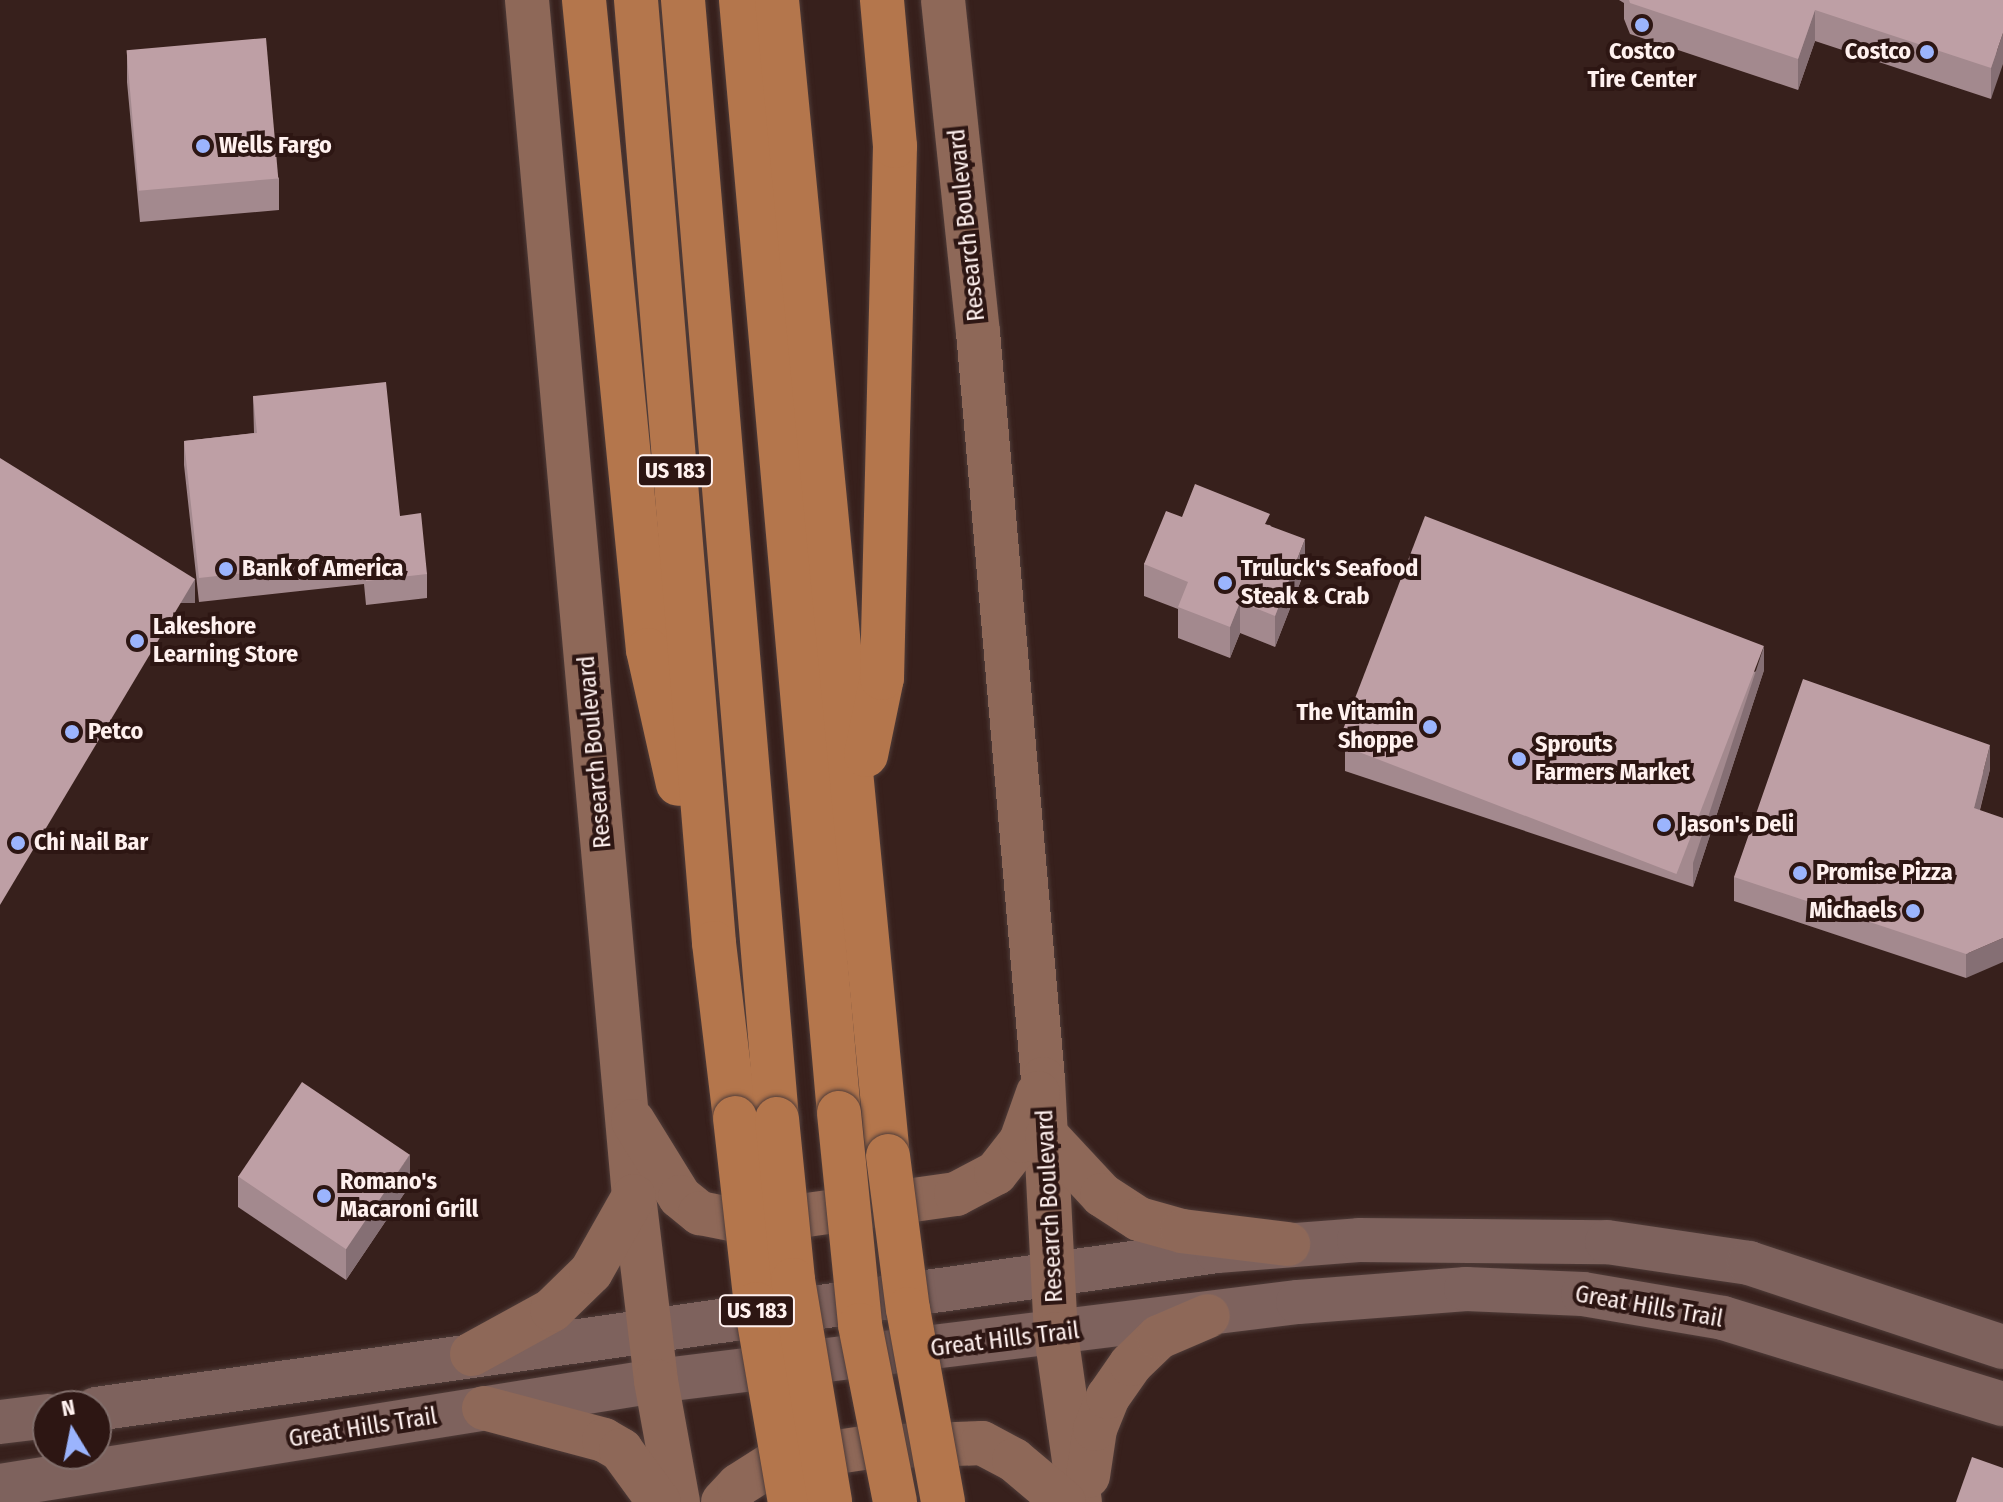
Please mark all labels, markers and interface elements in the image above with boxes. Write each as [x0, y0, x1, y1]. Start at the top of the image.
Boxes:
marker: Costco Tire Center [1633, 16, 1651, 34]
place label: Costco Tire Center [1587, 38, 1697, 94]
place label: Costco [1845, 38, 1911, 66]
marker: Costco [1918, 43, 1936, 61]
street label: Research Boulevard [943, 127, 991, 323]
place label: Wells Fargo [219, 132, 332, 160]
marker: Wells Fargo [194, 137, 212, 155]
road number: US 183 [635, 453, 715, 489]
place label: Bank of America [242, 555, 403, 583]
place label: Truluck's Seafood Steak & Crab [1241, 555, 1418, 611]
marker: Bank of America [217, 560, 235, 578]
marker: Truluck's Seafood Steak & Crab [1216, 574, 1234, 592]
place label: Lakeshore Learning Store [153, 613, 298, 669]
marker: Lakeshore Learning Store [128, 632, 146, 650]
street label: Research Boulevard [572, 654, 618, 850]
place label: The Vitamin Shoppe [1296, 699, 1414, 755]
place label: Petco [88, 718, 143, 746]
marker: The Vitamin Shoppe [1421, 718, 1439, 736]
marker: Petco [63, 723, 81, 741]
place label: Sprouts Farmers Market [1535, 731, 1690, 787]
marker: Sprouts Farmers Market [1510, 750, 1528, 768]
place label: Jason's Deli [1680, 811, 1794, 839]
marker: Jason's Deli [1655, 816, 1673, 834]
place label: Chi Nail Bar [34, 829, 148, 857]
marker: Chi Nail Bar [9, 834, 27, 852]
place label: Promise Pizza [1816, 859, 1953, 887]
marker: Promise Pizza [1791, 864, 1809, 882]
place label: Michaels [1809, 897, 1897, 925]
marker: Michaels [1904, 902, 1922, 920]
street label: Research Boulevard [1031, 1109, 1069, 1303]
place label: Romano's Macaroni Grill [340, 1168, 478, 1224]
marker: Romano's Macaroni Grill [315, 1187, 333, 1205]
street label: Great Hills Trail [1573, 1280, 1725, 1334]
road number: US 183 [717, 1293, 797, 1329]
street label: Great Hills Trail [929, 1317, 1081, 1363]
north arrow [32, 1390, 112, 1470]
text: N [59, 1393, 77, 1422]
street label: Great Hills Trail [287, 1402, 439, 1454]

